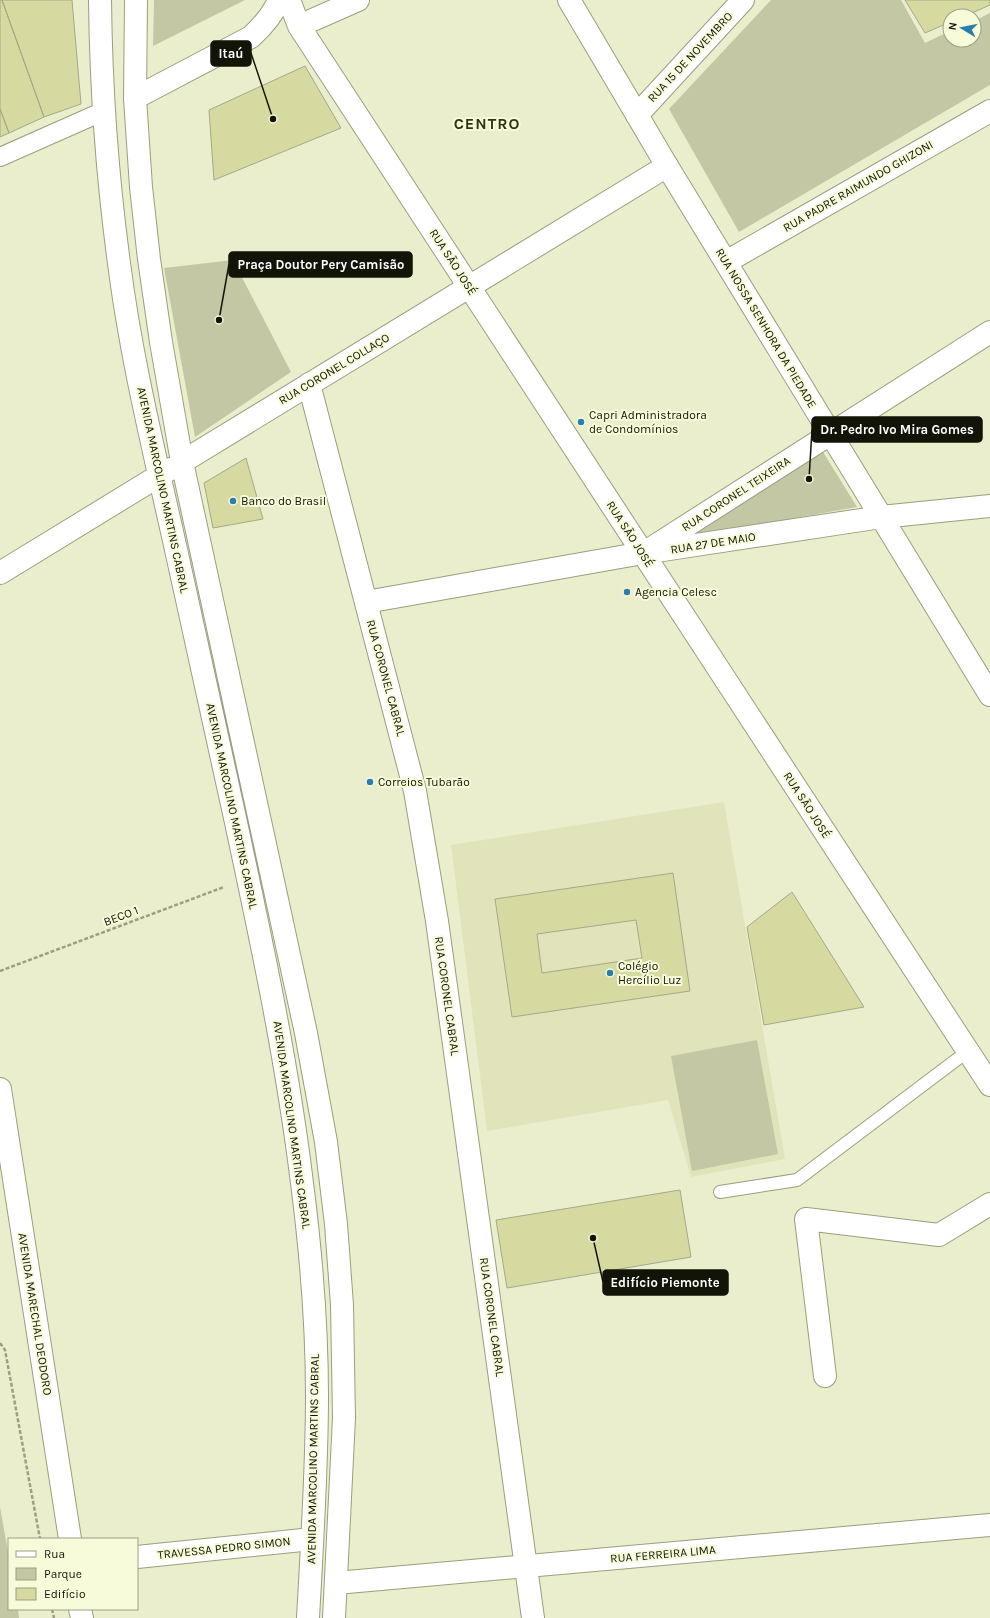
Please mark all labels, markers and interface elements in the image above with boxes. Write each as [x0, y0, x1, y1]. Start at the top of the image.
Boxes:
north arrow [942, 8, 982, 48]
street label: RUA 15 DE NOVEMBRO [645, 9, 736, 105]
text: N [946, 21, 960, 31]
callout: Itaú [211, 41, 251, 66]
text: Itaú [219, 46, 243, 61]
district label: CENTRO [454, 114, 520, 133]
street label: RUA PADRE RAIMUNDO GHIZONI [781, 137, 935, 235]
street label: RUA SÃO JOSÉ [426, 226, 480, 298]
street label: RUA NOSSA SENHORA DA PIEDADE [713, 245, 819, 411]
callout: Praça Doutor Pery Camisão [229, 252, 412, 277]
text: Praça Doutor Pery Camisão [238, 257, 404, 272]
street label: RUA CORONEL COLLAÇO [276, 330, 392, 408]
street label: AVENIDA MARCOLINO MARTINS CABRAL [134, 386, 192, 595]
place label: Capri Administradora de Condomínios [589, 408, 707, 436]
marker: Capri Administradora de Condomínios [576, 417, 586, 427]
callout: Dr. Pedro Ivo Mira Gomes [812, 417, 982, 442]
text: Dr. Pedro Ivo Mira Gomes [820, 422, 974, 437]
street label: RUA CORONEL TEIXEIRA [679, 454, 793, 534]
place label: Banco do Brasil [241, 494, 326, 508]
marker: Banco do Brasil [228, 496, 238, 506]
street label: RUA SÃO JOSÉ [603, 498, 657, 570]
street label: RUA 27 DE MAIO [669, 529, 757, 557]
place label: Agencia Celesc [635, 585, 717, 599]
marker: Agencia Celesc [622, 587, 632, 597]
street label: RUA CORONEL CABRAL [364, 618, 408, 738]
street label: AVENIDA MARCOLINO MARTINS CABRAL [203, 702, 261, 911]
street label: RUA SÃO JOSÉ [780, 769, 834, 841]
place label: Correios Tubarão [378, 775, 470, 789]
marker: Correios Tubarão [365, 777, 375, 787]
street label: BECO 1 [102, 903, 140, 929]
street label: RUA CORONEL CABRAL [432, 936, 462, 1057]
place label: Colégio Hercílio Luz [618, 959, 682, 987]
marker: Colégio Hercílio Luz [605, 968, 615, 978]
street label: AVENIDA MARCOLINO MARTINS CABRAL [270, 1020, 314, 1230]
street label: AVENIDA MARECHAL DEODORO [15, 1232, 55, 1397]
street label: RUA CORONEL CABRAL [477, 1257, 507, 1378]
callout: Edifício Piemonte [603, 1270, 728, 1295]
text: Edifício Piemonte [610, 1275, 720, 1290]
street label: AVENIDA MARCOLINO MARTINS CABRAL [304, 1353, 322, 1564]
street label: TRAVESSA PEDRO SIMON [157, 1534, 291, 1562]
legend [8, 1538, 138, 1610]
street label: RUA FERREIRA LIMA [610, 1542, 716, 1566]
text: Rua [44, 1547, 65, 1561]
text: Parque [44, 1567, 82, 1581]
text: Edifício [44, 1587, 85, 1601]

